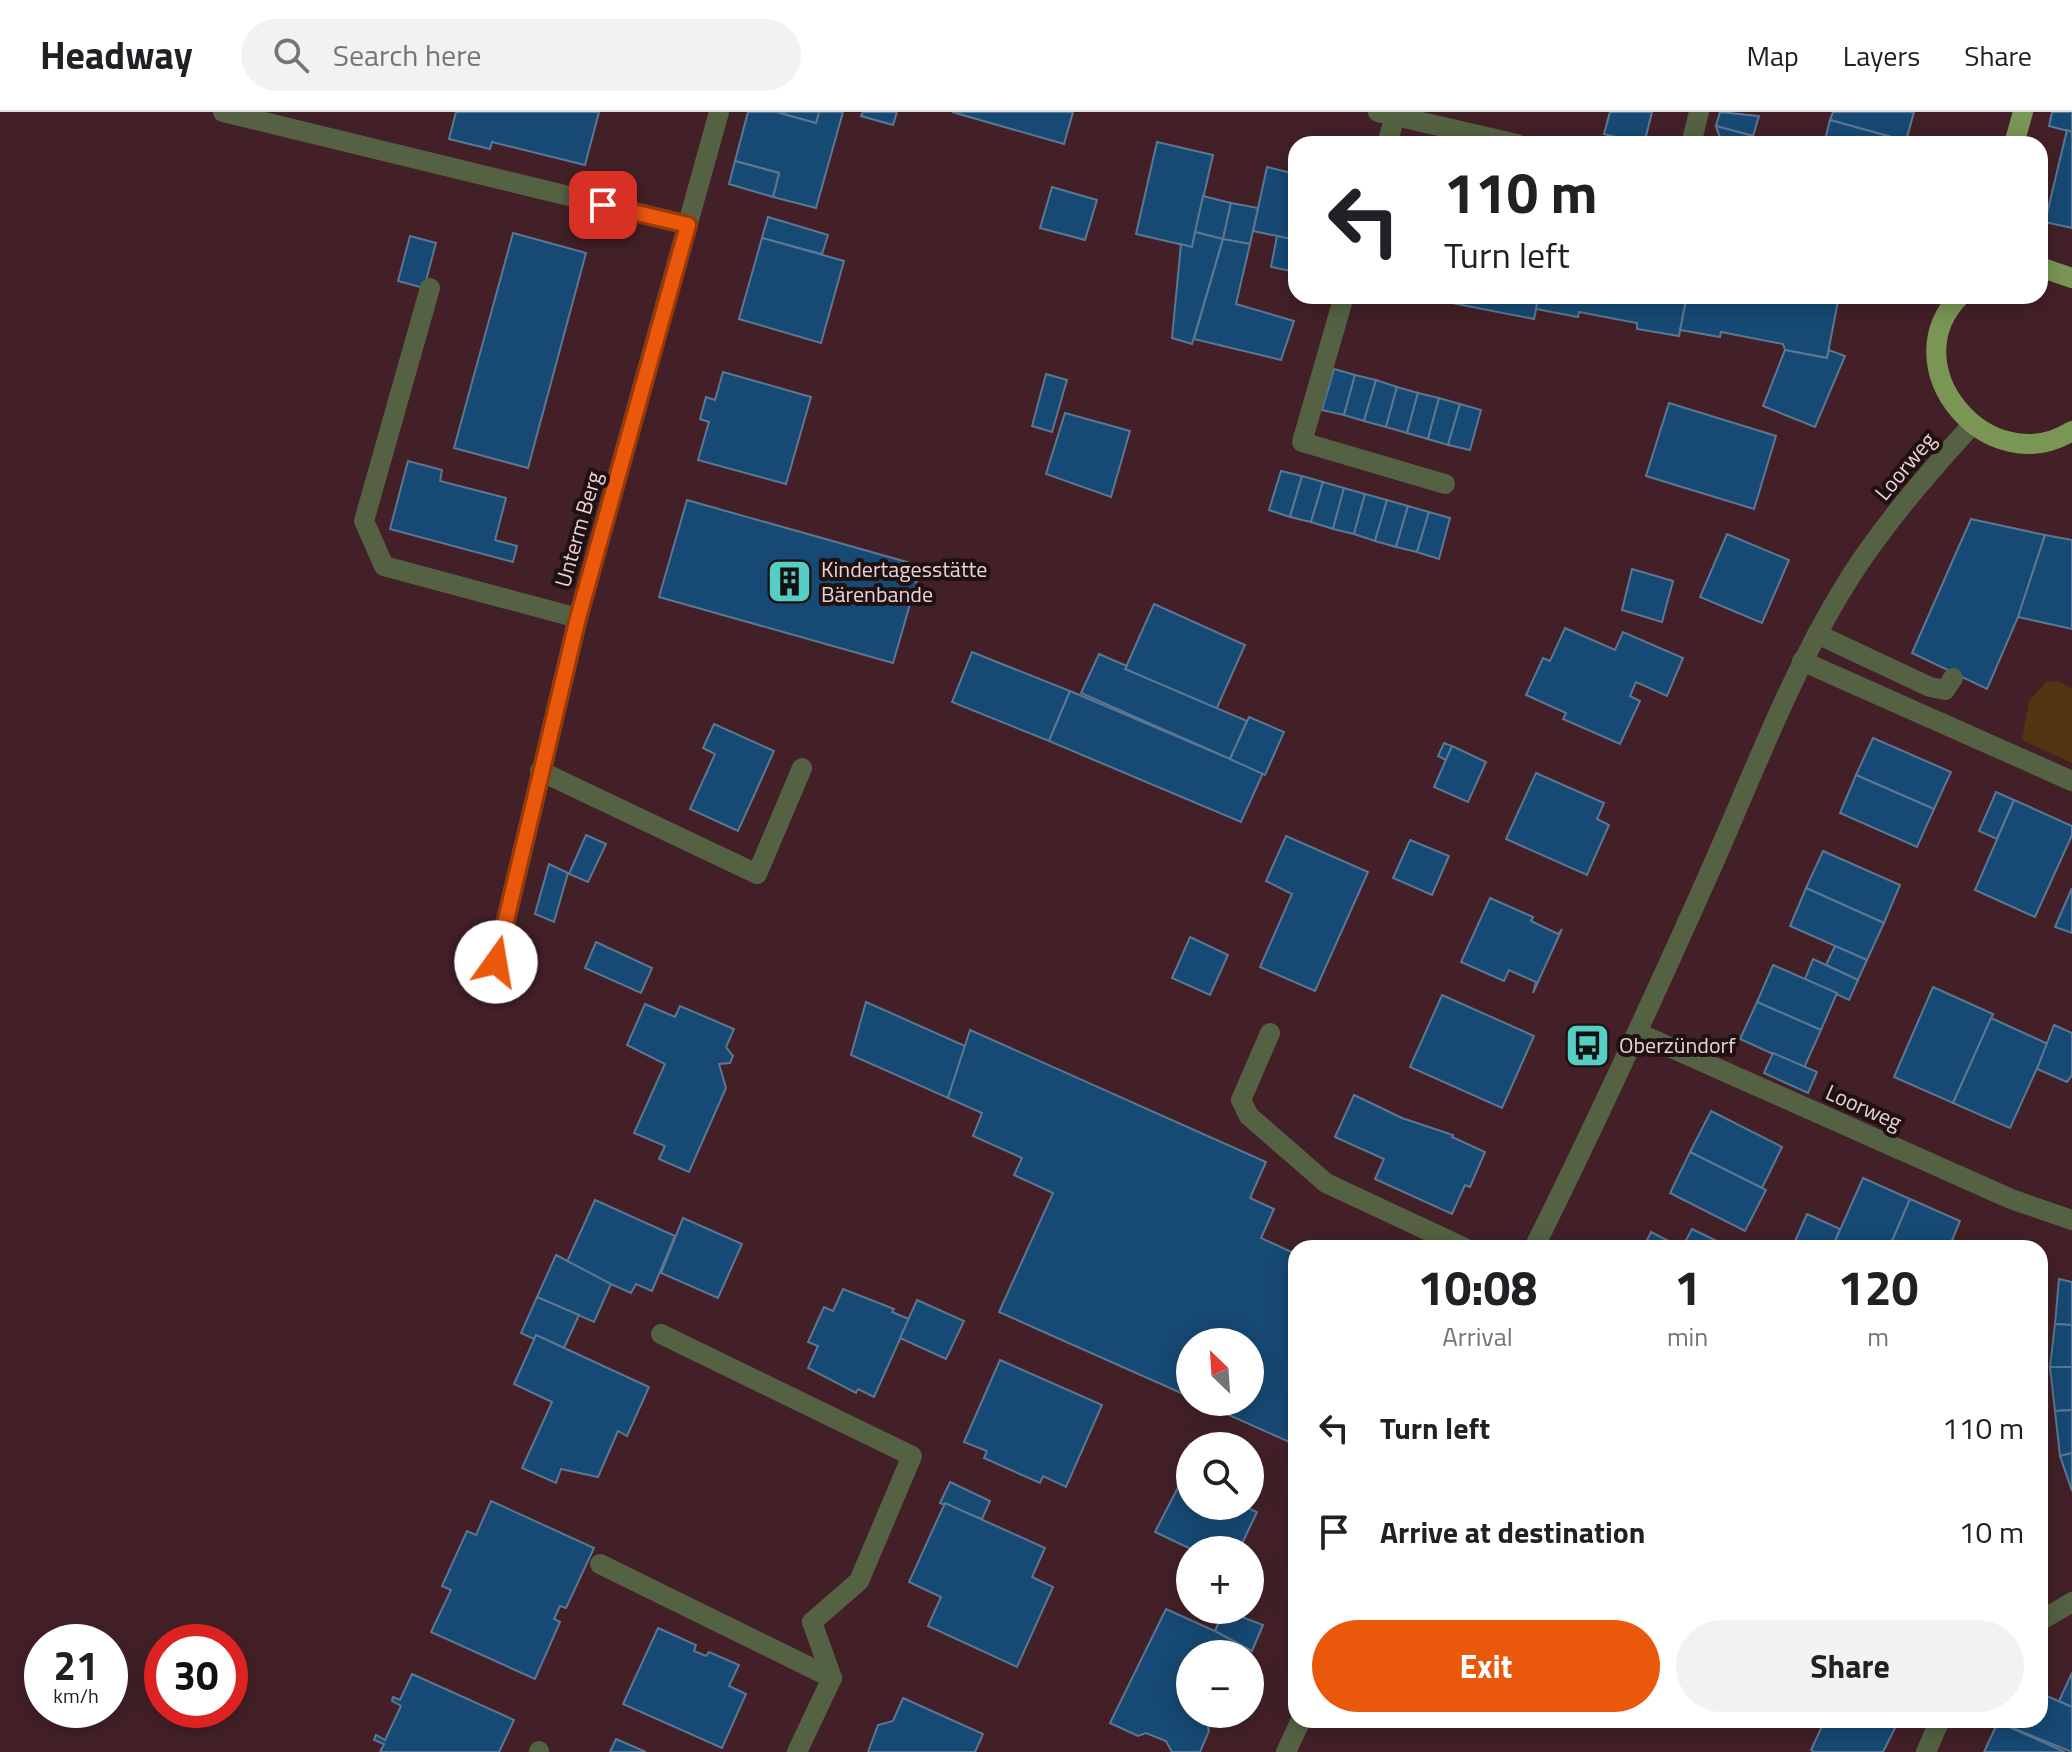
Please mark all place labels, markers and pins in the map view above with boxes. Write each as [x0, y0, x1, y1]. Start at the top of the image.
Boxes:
pin [569, 171, 637, 239]
place label: Kindertagesstätte Bärenbande [821, 552, 987, 611]
building icon: Kindertagesstätte Bärenbande [766, 558, 814, 606]
bus stop icon: Oberzündorf [1564, 1021, 1612, 1069]
place label: Oberzündorf [1619, 1028, 1736, 1062]

